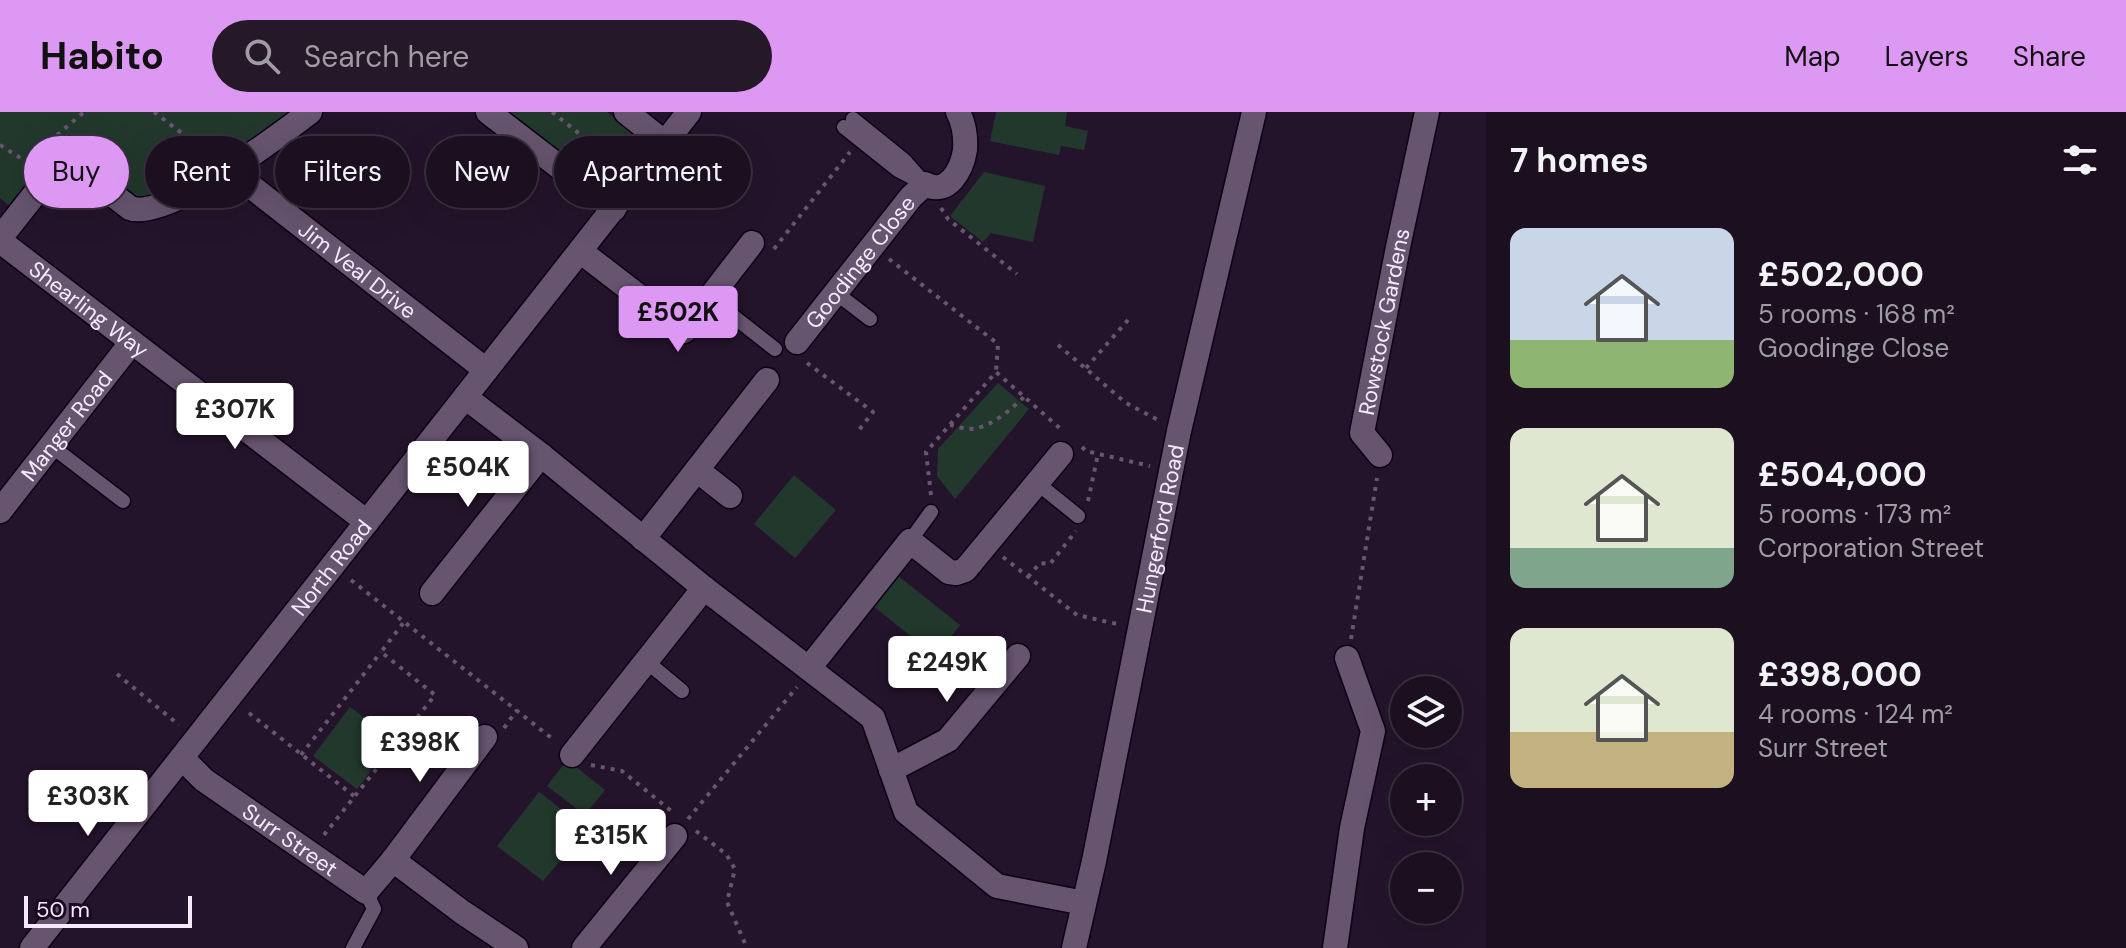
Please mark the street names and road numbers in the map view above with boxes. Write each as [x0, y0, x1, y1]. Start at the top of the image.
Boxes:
street label: Goodinge Close [799, 189, 922, 335]
street label: Jim Veal Drive [292, 215, 422, 325]
street label: Rowstock Gardens [1352, 226, 1417, 417]
street label: Shearling Way [23, 254, 154, 364]
street label: Manger Road [15, 365, 119, 487]
street label: Hungerford Road [1129, 442, 1191, 616]
street label: North Road [285, 514, 378, 622]
street label: Surr Street [237, 797, 343, 883]

